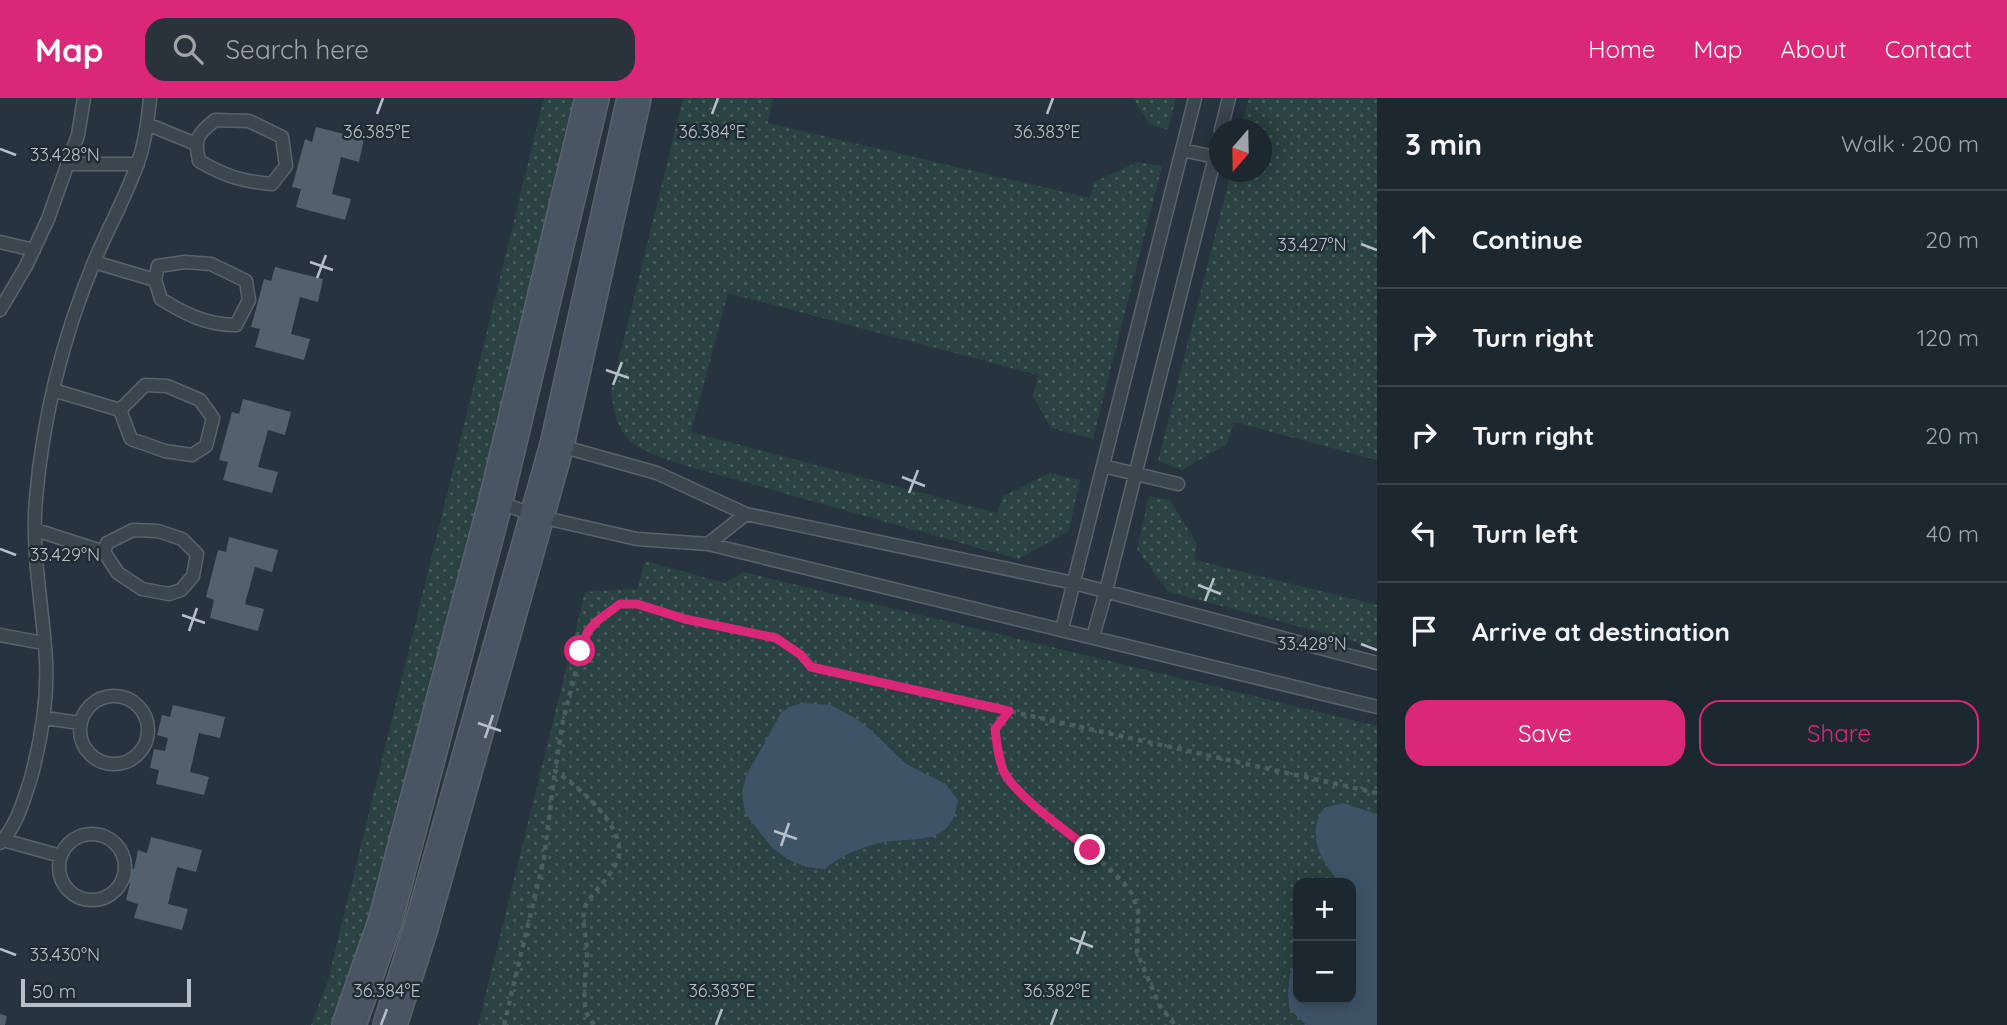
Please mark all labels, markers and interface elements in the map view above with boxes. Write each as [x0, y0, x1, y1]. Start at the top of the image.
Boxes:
search box [145, 18, 635, 81]
text: Map [35, 29, 103, 70]
icon: search [169, 30, 207, 68]
text: Search here [225, 33, 369, 66]
text: Home [1588, 34, 1655, 64]
text: Map [1693, 34, 1742, 64]
text: About [1780, 34, 1847, 64]
text: Contact [1885, 34, 1972, 64]
north arrow [1209, 119, 1272, 182]
text: 36.385°E [343, 120, 411, 143]
text: 36.384°E [678, 120, 746, 143]
text: 36.383°E [1013, 120, 1081, 143]
text: 3 min [1405, 125, 1482, 163]
text: Walk · 200 m [1841, 129, 1979, 158]
text: 33.428°N [30, 143, 100, 166]
icon: ahead [1405, 220, 1443, 258]
text: Continue [1472, 223, 1583, 256]
text: 20 m [1925, 225, 1979, 254]
text: 33.427°N [1277, 233, 1347, 256]
icon: right [1405, 318, 1443, 356]
text: Turn right [1472, 321, 1594, 354]
text: 120 m [1917, 323, 1979, 352]
icon: right [1405, 416, 1443, 454]
text: Turn right [1472, 419, 1594, 452]
text: 20 m [1925, 421, 1979, 450]
icon: left [1405, 514, 1443, 552]
text: Turn left [1472, 517, 1579, 550]
text: 40 m [1926, 519, 1979, 548]
text: 33.429°N [30, 543, 100, 566]
icon: arrive [1405, 612, 1443, 650]
text: Arrive at destination [1472, 615, 1730, 648]
text: 33.428°N [1277, 632, 1347, 655]
route start [564, 635, 595, 666]
button: Save [1405, 700, 1685, 766]
button: Share [1699, 700, 1979, 766]
route end [1074, 834, 1105, 865]
map controls [1293, 878, 1356, 1004]
button: + [1293, 878, 1356, 941]
button: − [1293, 941, 1356, 1004]
text: 33.430°N [30, 943, 100, 966]
scale bar [21, 976, 191, 1008]
text: 50 m [32, 979, 76, 1003]
text: 36.384°E [353, 979, 421, 1002]
text: 36.383°E [688, 979, 756, 1002]
text: 36.382°E [1023, 979, 1091, 1002]

